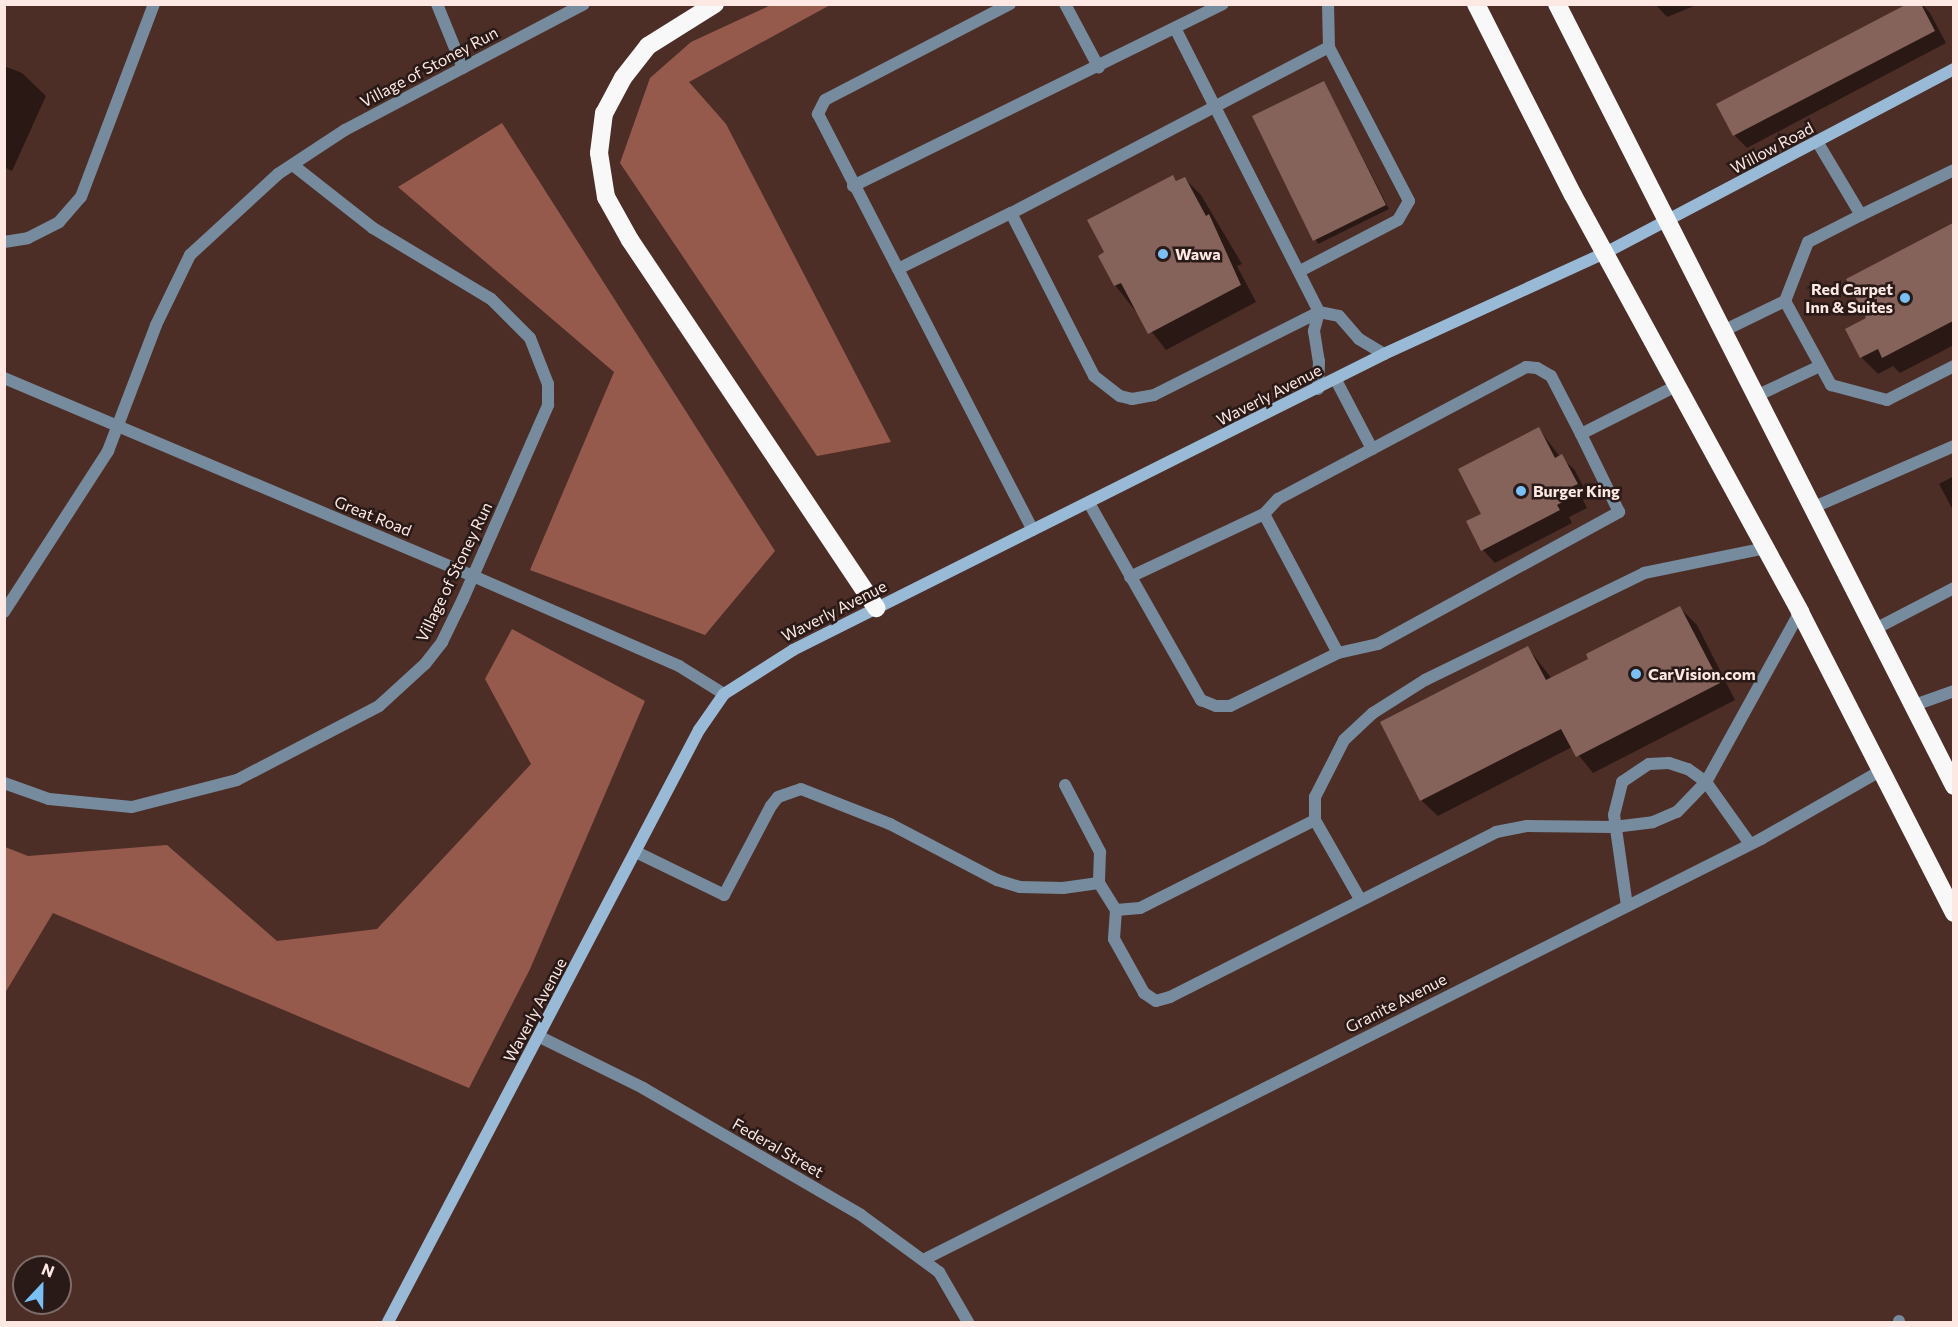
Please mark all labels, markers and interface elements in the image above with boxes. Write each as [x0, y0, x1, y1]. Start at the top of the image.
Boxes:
street label: Village of Stoney Run [357, 23, 501, 111]
street label: Willow Road [1727, 118, 1817, 178]
place label: Wawa [1175, 244, 1221, 264]
marker: Wawa [1156, 247, 1170, 261]
place label: Red Carpet Inn & Suites [1805, 279, 1893, 317]
marker: Red Carpet Inn & Suites [1898, 291, 1912, 305]
street label: Waverly Avenue [1213, 360, 1325, 430]
place label: Burger King [1533, 481, 1620, 501]
marker: Burger King [1514, 484, 1528, 498]
street label: Great Road [332, 492, 414, 540]
street label: Village of Stoney Run [412, 499, 496, 645]
street label: Waverly Avenue [778, 576, 890, 646]
place label: CarVision.com [1648, 664, 1756, 684]
marker: CarVision.com [1629, 667, 1643, 681]
street label: Waverly Avenue [499, 955, 571, 1065]
street label: Granite Avenue [1342, 969, 1450, 1037]
street label: Federal Street [729, 1114, 827, 1182]
north arrow [12, 1255, 72, 1315]
text: N [39, 1259, 57, 1281]

